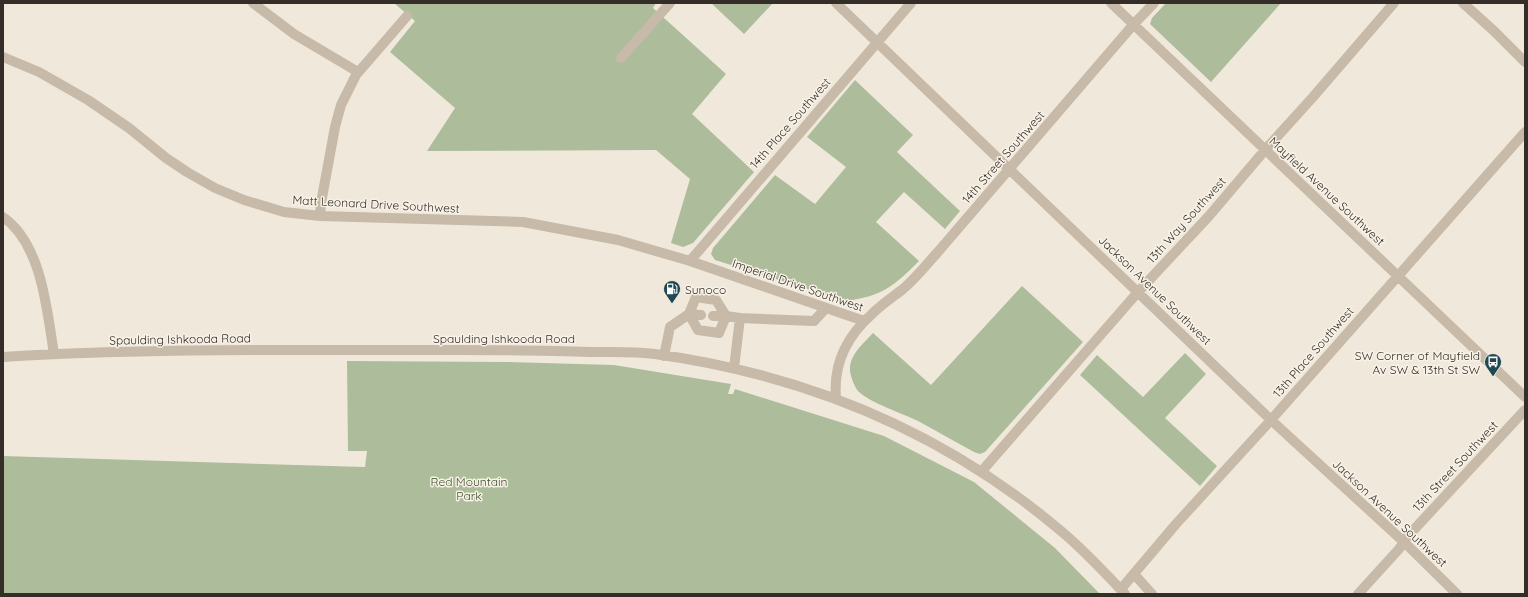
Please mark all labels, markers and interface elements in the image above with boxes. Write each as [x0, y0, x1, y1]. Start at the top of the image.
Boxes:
street label: 14th Place Southwest [746, 75, 834, 171]
street label: 14th Street Southwest [959, 108, 1047, 206]
street label: Mayfield Avenue Southwest [1266, 134, 1388, 248]
street label: 13th Way Southwest [1143, 174, 1229, 266]
street label: Matt Leonard Drive Southwest [292, 192, 460, 216]
street label: Jackson Avenue Southwest [1095, 232, 1215, 348]
street label: Imperial Drive Southwest [730, 255, 866, 315]
fuel station icon: Sunoco [662, 279, 682, 304]
place label: Sunoco [685, 282, 726, 297]
street label: 13th Place Southwest [1269, 303, 1357, 401]
street label: Spaulding Ishkooda Road [109, 330, 251, 348]
street label: Spaulding Ishkooda Road [433, 331, 575, 346]
place label: SW Corner of Mayfield Av SW & 13th St SW [1355, 348, 1480, 377]
bus stop icon: SW Corner of Mayfield Av SW & 13th St SW [1483, 352, 1503, 377]
street label: 13th Street Southwest [1409, 418, 1501, 514]
street label: Jackson Avenue Southwest [1330, 456, 1450, 570]
park label: Red Mountain Park [430, 474, 508, 503]

